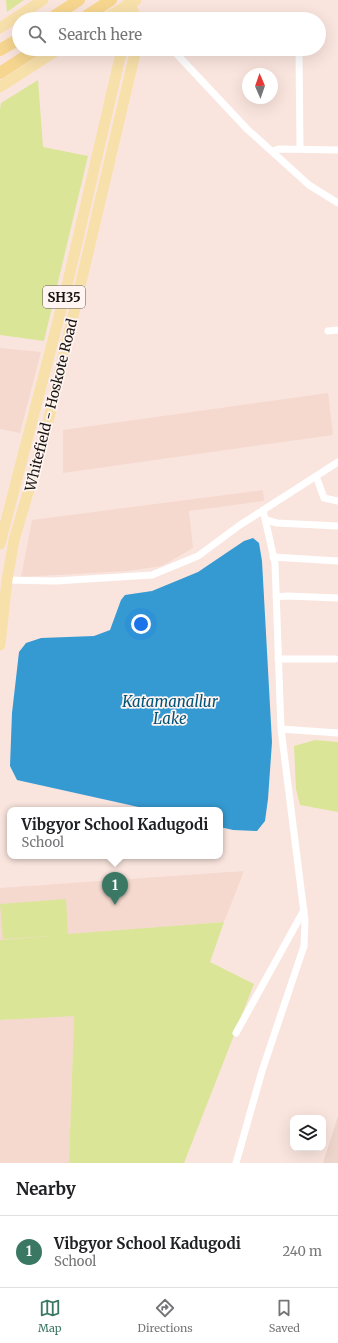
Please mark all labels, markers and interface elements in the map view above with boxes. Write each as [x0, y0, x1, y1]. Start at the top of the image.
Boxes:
search box [12, 12, 326, 56]
icon: search [26, 23, 48, 45]
text: Search here [58, 25, 142, 44]
north arrow [242, 68, 278, 104]
road number: SH35 [43, 286, 85, 308]
street label: Whitefield - Hoskote Road [21, 316, 81, 494]
your location [131, 614, 151, 634]
water label: Katamanallur Lake [121, 692, 219, 728]
popup [7, 807, 223, 859]
text: Vibgyor School Kadugodi [22, 815, 208, 834]
text: School [22, 834, 64, 851]
pin: 1 [102, 872, 128, 905]
map controls [290, 1115, 326, 1151]
button: layers [290, 1115, 326, 1151]
text: Nearby [16, 1178, 76, 1200]
text: Vibgyor School Kadugodi [54, 1234, 241, 1253]
text: 1 [26, 1243, 32, 1260]
text: 240 m [282, 1243, 322, 1260]
text: School [54, 1253, 96, 1270]
tab: Map [38, 1297, 62, 1335]
tab: Directions [138, 1297, 193, 1335]
tab: Saved [269, 1297, 300, 1335]

